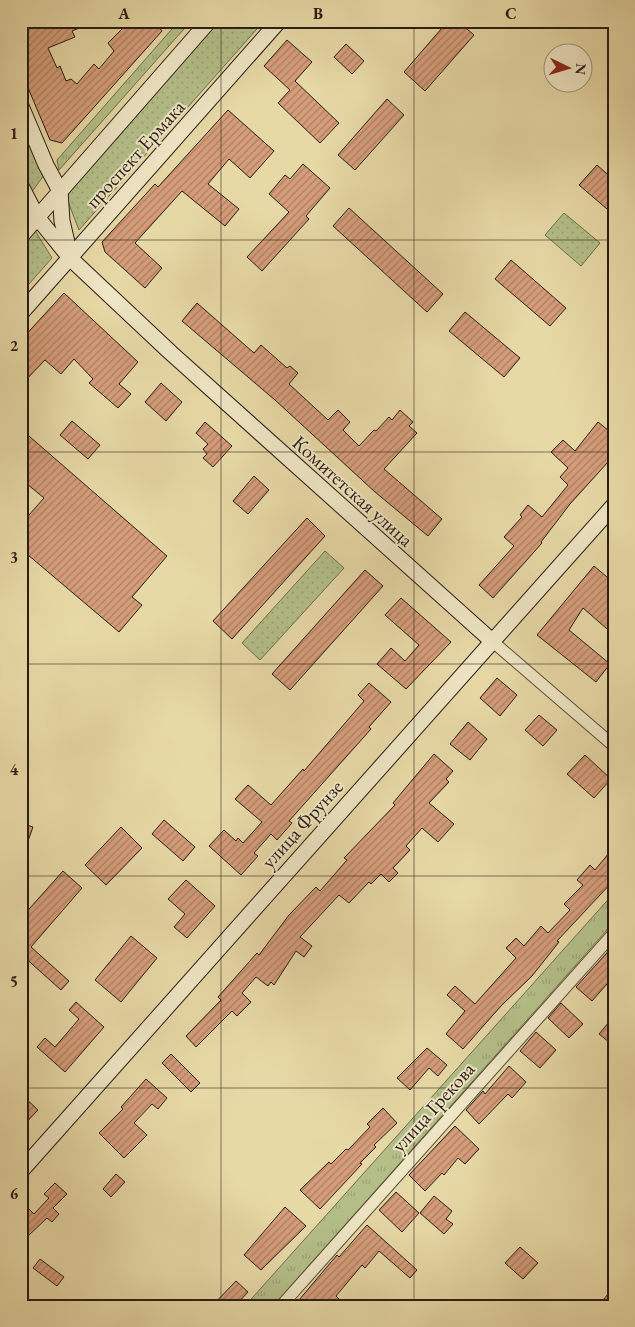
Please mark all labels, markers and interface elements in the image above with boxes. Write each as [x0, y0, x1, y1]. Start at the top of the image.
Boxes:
text: A [117, 3, 130, 24]
text: B [313, 3, 323, 24]
text: C [505, 3, 517, 24]
north arrow [542, 42, 592, 92]
text: N [571, 63, 590, 76]
street label: проспект Ермака [80, 94, 191, 214]
text: 1 [10, 123, 18, 144]
text: 2 [10, 335, 19, 356]
street label: Комитетская улица [287, 430, 419, 552]
text: 3 [10, 547, 18, 568]
text: 4 [10, 759, 19, 780]
street label: улица Фрунзе [255, 774, 349, 874]
text: 5 [10, 971, 18, 992]
street label: улица Грекова [386, 1056, 480, 1158]
text: 6 [10, 1183, 19, 1204]

